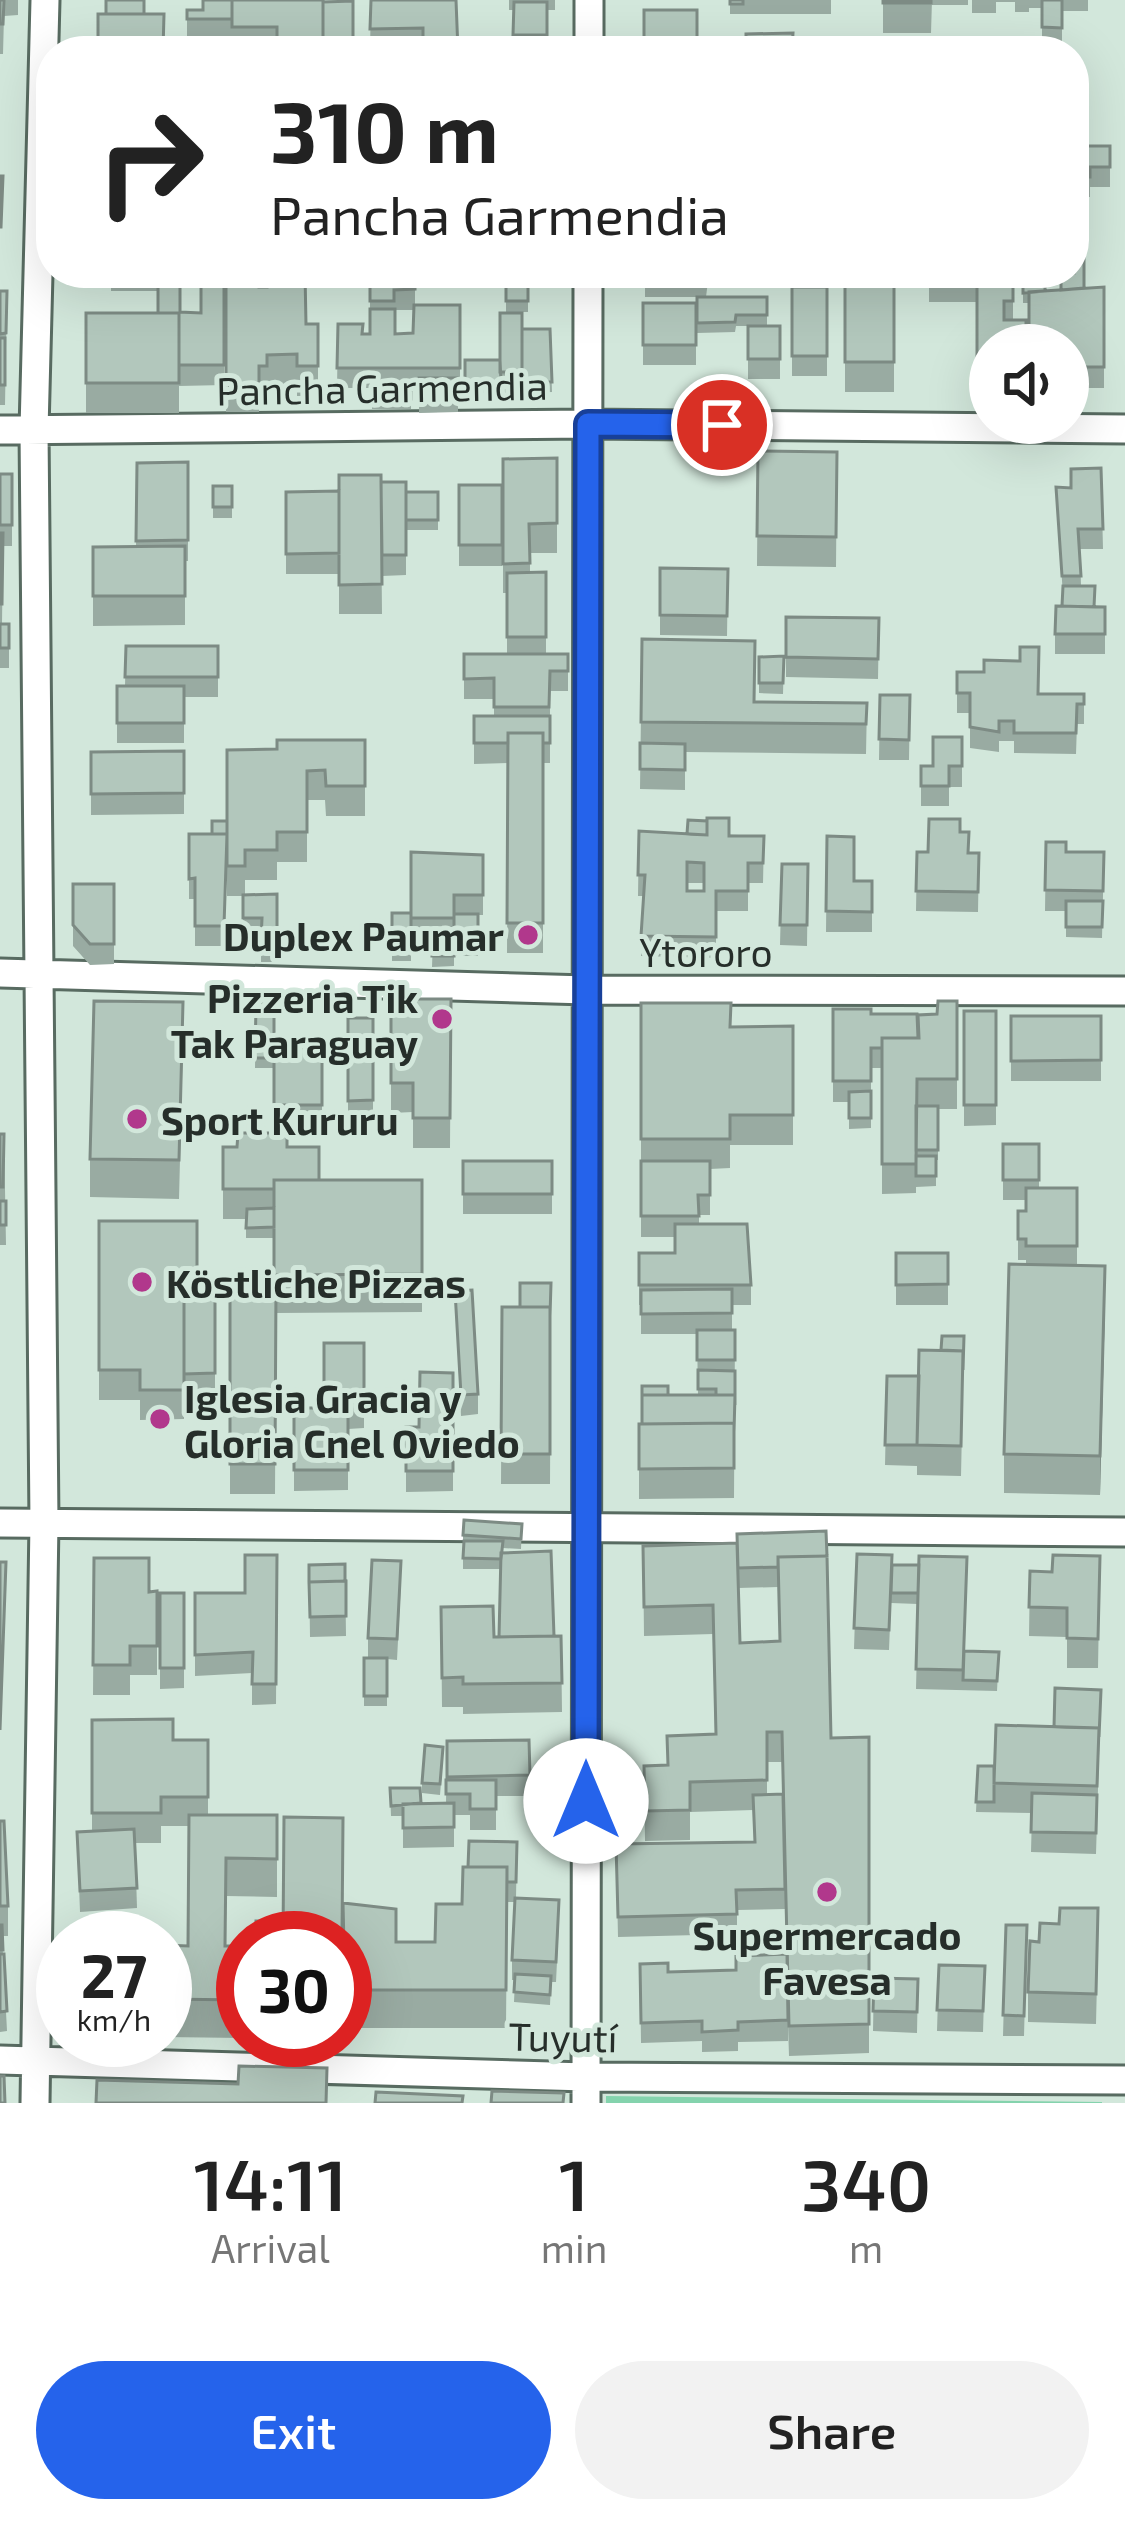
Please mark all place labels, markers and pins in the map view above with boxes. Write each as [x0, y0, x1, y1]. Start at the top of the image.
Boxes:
pin [671, 374, 773, 476]
place label: Duplex Paumar [223, 912, 504, 959]
marker: Duplex Paumar [515, 922, 541, 948]
place label: Pizzeria Tik Tak Paraguay [171, 974, 418, 1067]
marker: Pizzeria Tik Tak Paraguay [429, 1006, 455, 1032]
place label: Sport Kururu [161, 1096, 399, 1143]
marker: Sport Kururu [124, 1106, 150, 1132]
place label: Köstliche Pizzas [166, 1259, 466, 1306]
marker: Köstliche Pizzas [129, 1269, 155, 1295]
place label: Iglesia Gracia y Gloria Cnel Oviedo [184, 1374, 520, 1466]
marker: Iglesia Gracia y Gloria Cnel Oviedo [147, 1406, 173, 1432]
marker: Supermercado Favesa [814, 1879, 840, 1905]
place label: Supermercado Favesa [692, 1911, 962, 2003]

